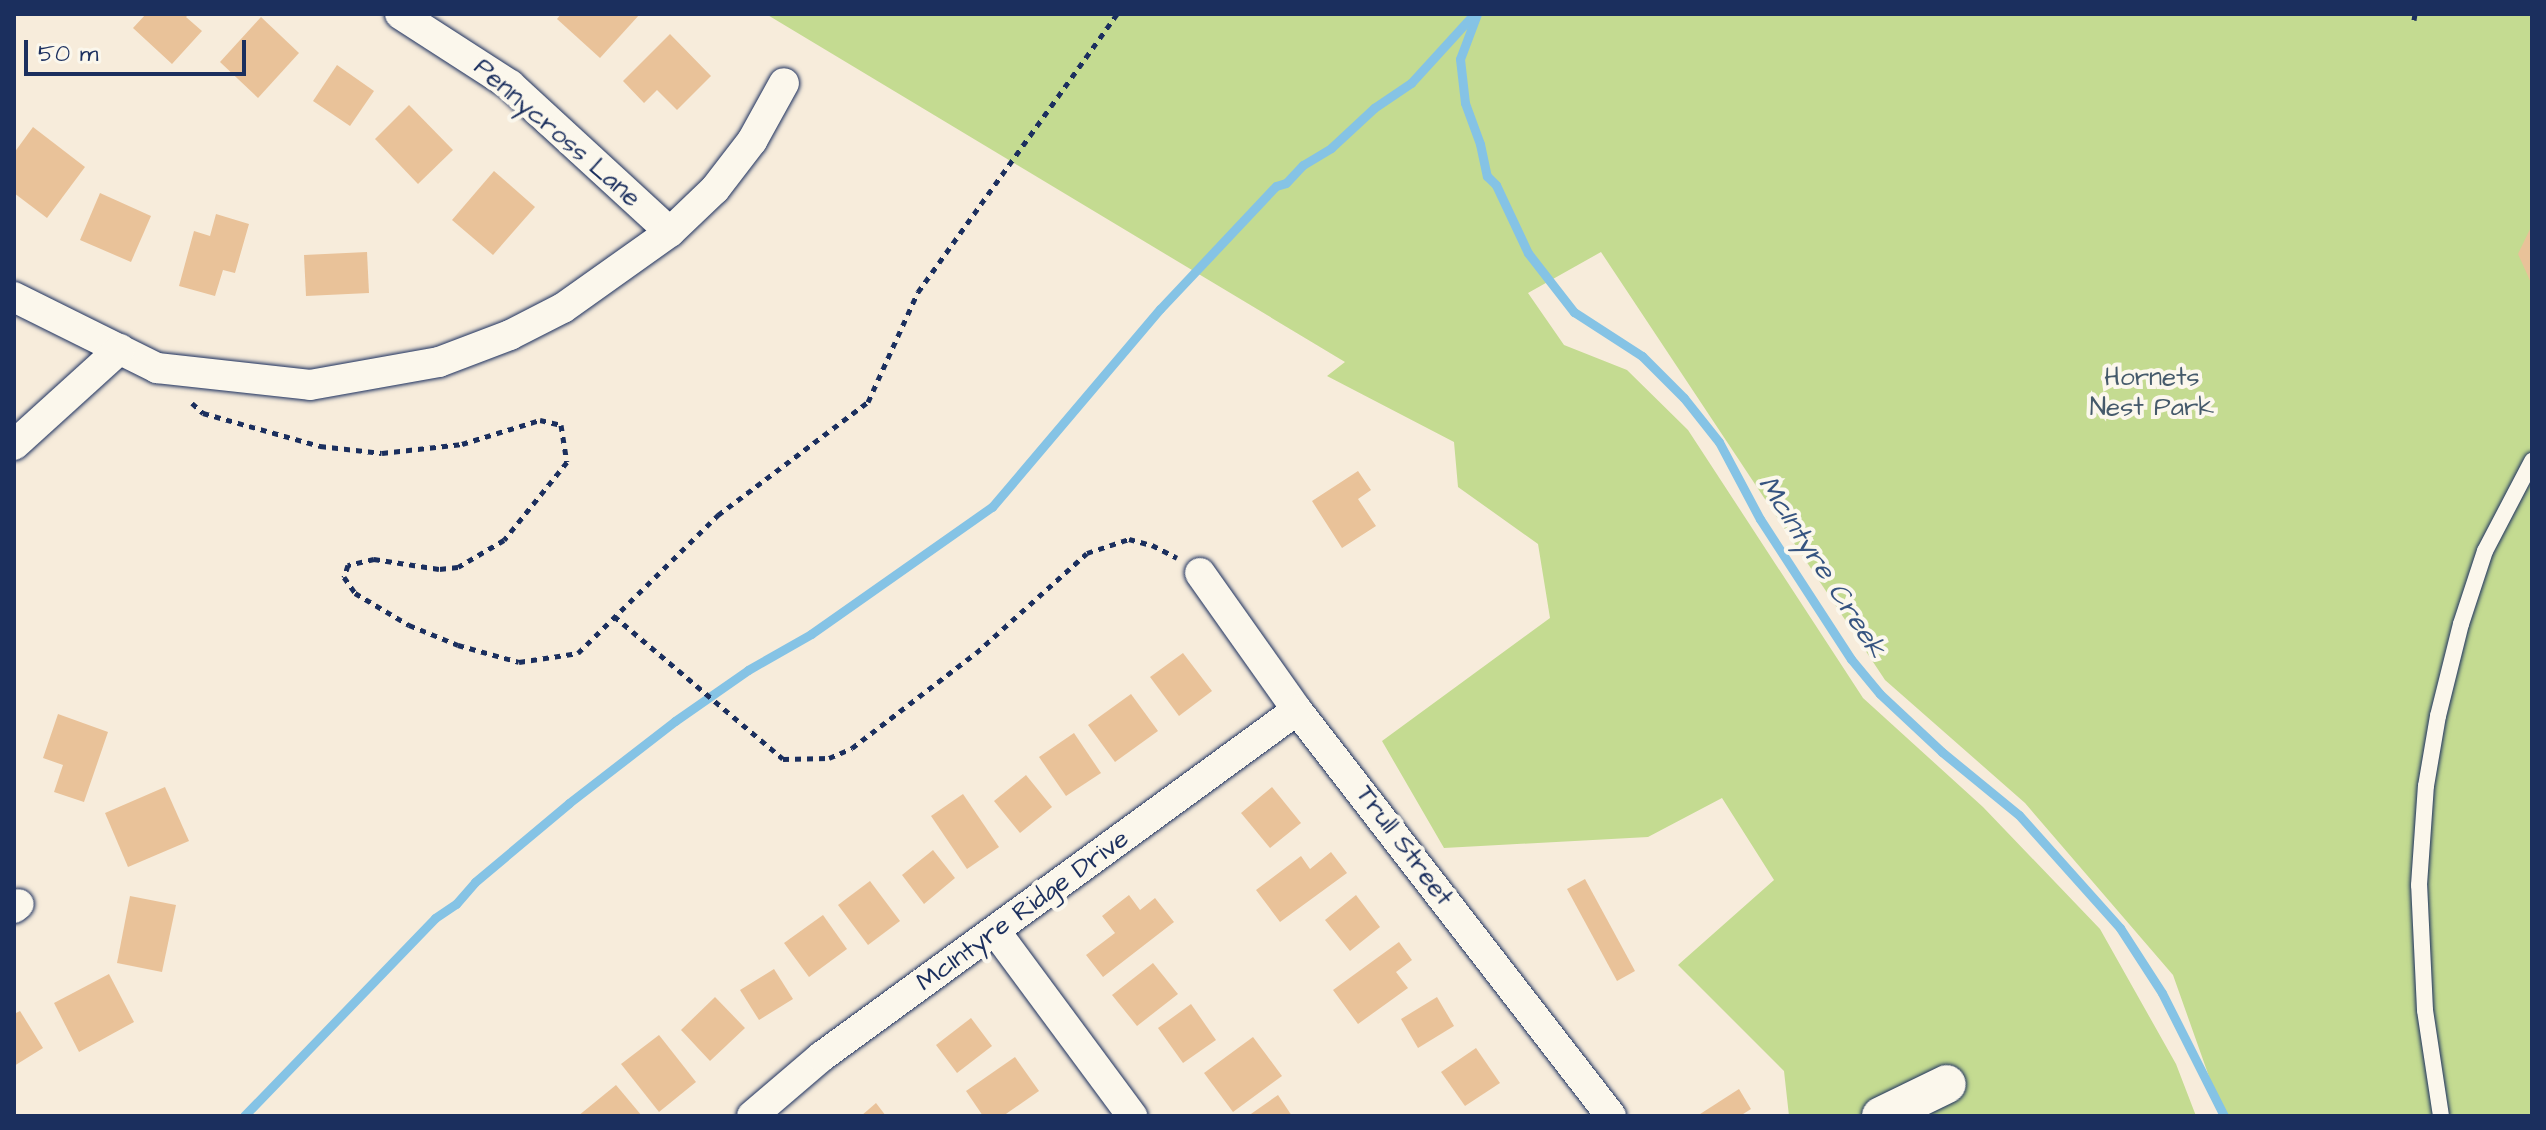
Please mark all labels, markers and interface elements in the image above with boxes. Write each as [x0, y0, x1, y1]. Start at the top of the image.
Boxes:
scale bar [28, 24, 250, 74]
text: 50 m [38, 37, 98, 71]
street label: Pennycross Lane [467, 52, 647, 214]
park label: Hornets Nest Park [2090, 362, 2214, 424]
water label: McIntyre Creek [1751, 470, 1893, 664]
street label: Trull Street [1349, 780, 1459, 912]
street label: McIntyre Ridge Drive [911, 823, 1135, 999]

